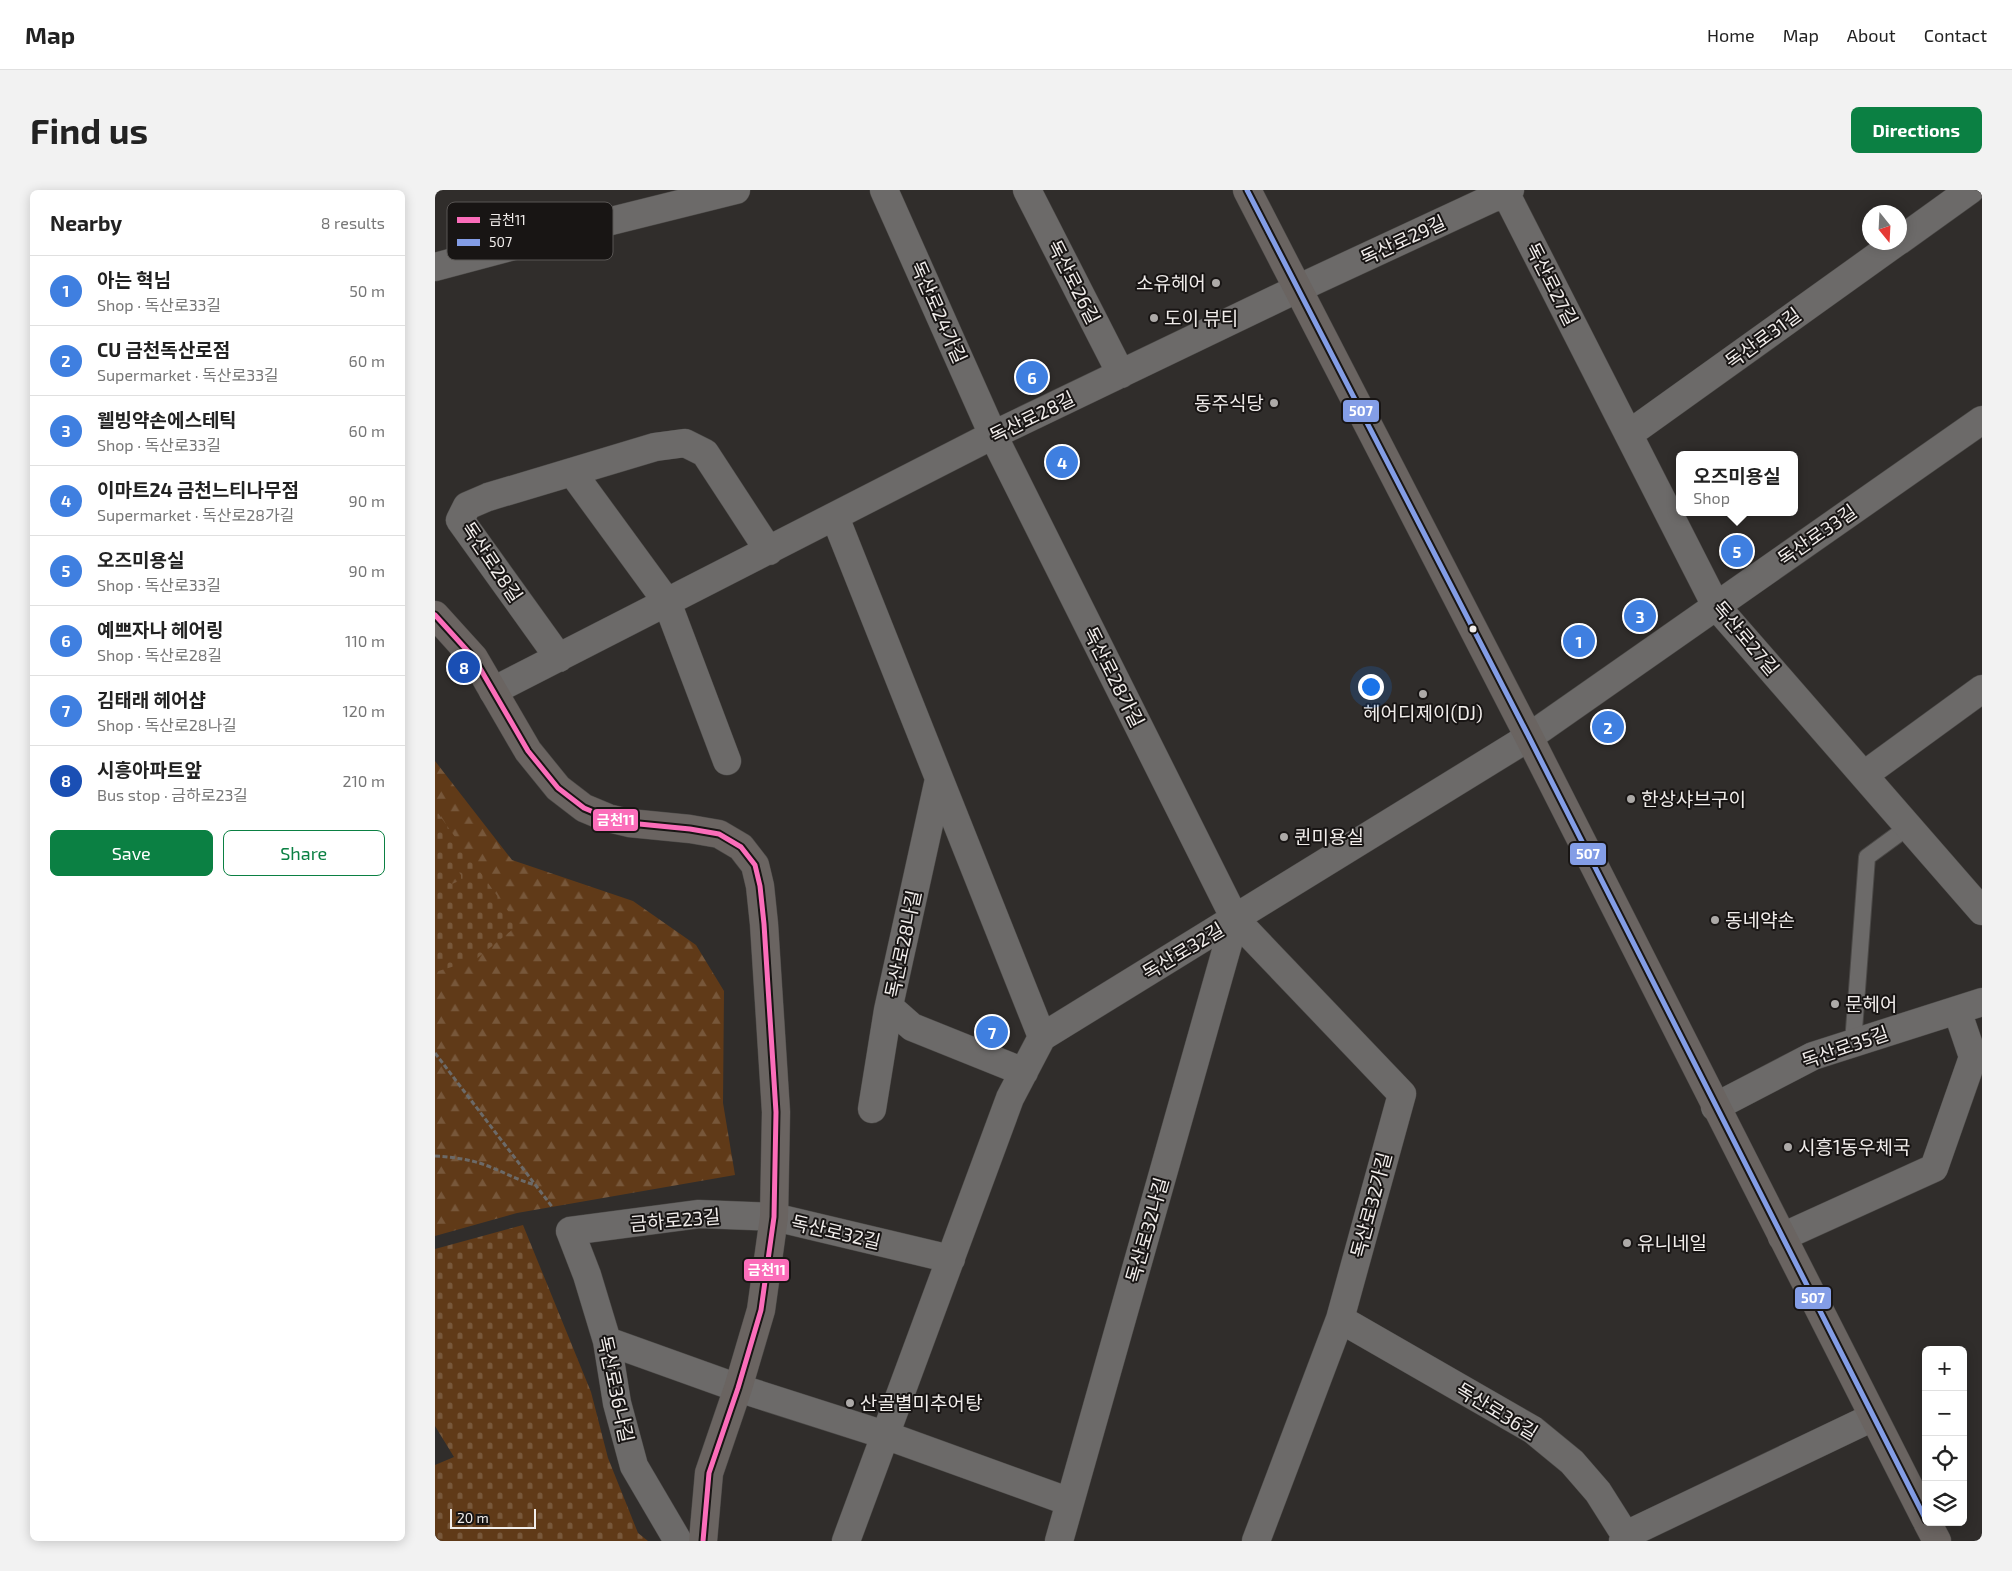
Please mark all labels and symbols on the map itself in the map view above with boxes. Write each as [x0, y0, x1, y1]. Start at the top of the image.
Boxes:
legend [447, 202, 613, 260]
north arrow [1862, 205, 1907, 250]
street label: 독산로29길 [1356, 210, 1449, 269]
text: 금천11 [489, 211, 526, 228]
text: 507 [489, 233, 512, 250]
street label: 독산로26길 [1043, 236, 1105, 328]
street label: 독산로27길 [1522, 238, 1583, 329]
street label: 독산로24가길 [907, 257, 972, 367]
place label: 소유헤어 [1136, 271, 1206, 294]
marker: 소유헤어 [1210, 277, 1222, 289]
street label: 독산로31길 [1720, 302, 1805, 373]
place label: 도이 뷰티 [1164, 306, 1238, 329]
marker: 도이 뷰티 [1148, 312, 1160, 324]
pin: 6 [1016, 358, 1048, 396]
street label: 독산로28길 [985, 386, 1078, 447]
place label: 동주식당 [1194, 391, 1264, 414]
marker: 동주식당 [1268, 397, 1280, 409]
line badge: 507 [1342, 399, 1380, 423]
text: 507 [1349, 402, 1374, 419]
pin: 4 [1046, 443, 1078, 481]
street label: 독산로33길 [1773, 499, 1861, 570]
street label: 독산로28길 [457, 517, 528, 606]
pin: 5 [1721, 532, 1753, 570]
street label: 독산로27길 [1709, 596, 1784, 680]
pin: 3 [1624, 597, 1656, 635]
pin: 1 [1563, 622, 1595, 660]
street label: 독산로28가길 [1079, 623, 1150, 731]
unlabelled marker [1468, 624, 1478, 634]
pin: 8 [448, 648, 480, 686]
your location [1358, 674, 1384, 700]
marker: 헤어디제이(DJ) [1417, 688, 1429, 700]
place label: 헤어디제이(DJ) [1363, 701, 1483, 724]
pin: 2 [1592, 708, 1624, 746]
place label: 한상샤브구이 [1641, 787, 1746, 810]
marker: 한상샤브구이 [1625, 793, 1637, 805]
line badge: 금천11 [592, 808, 639, 832]
text: 금천11 [597, 811, 635, 828]
place label: 퀸미용실 [1294, 825, 1364, 848]
marker: 퀸미용실 [1278, 831, 1290, 843]
line badge: 507 [1569, 842, 1607, 866]
text: 507 [1576, 845, 1601, 862]
street label: 독산로28나길 [880, 888, 925, 1000]
place label: 동네약손 [1725, 908, 1795, 931]
marker: 동네약손 [1709, 914, 1721, 926]
street label: 독산로32길 [1138, 917, 1228, 984]
place label: 문헤어 [1845, 992, 1897, 1015]
marker: 문헤어 [1829, 998, 1841, 1010]
pin: 7 [976, 1013, 1008, 1051]
street label: 독산로35길 [1798, 1021, 1891, 1072]
place label: 시흥1동우체국 [1798, 1135, 1910, 1158]
marker: 시흥1동우체국 [1782, 1141, 1794, 1153]
street label: 독산로32가길 [1345, 1149, 1396, 1260]
street label: 독산로32나길 [1120, 1174, 1173, 1285]
street label: 금하로23길 [629, 1204, 721, 1235]
street label: 독산로32길 [789, 1210, 883, 1253]
place label: 유니네일 [1637, 1231, 1707, 1254]
marker: 유니네일 [1621, 1237, 1633, 1249]
line badge: 금천11 [743, 1258, 790, 1282]
text: 금천11 [748, 1261, 786, 1278]
line badge: 507 [1794, 1286, 1832, 1310]
text: 507 [1801, 1289, 1826, 1306]
street label: 독산로36나길 [594, 1333, 639, 1445]
street label: 독산로36길 [1452, 1377, 1542, 1444]
place label: 산골별미추어탕 [860, 1391, 983, 1414]
marker: 산골별미추어탕 [844, 1397, 856, 1409]
scale bar [450, 1506, 536, 1529]

